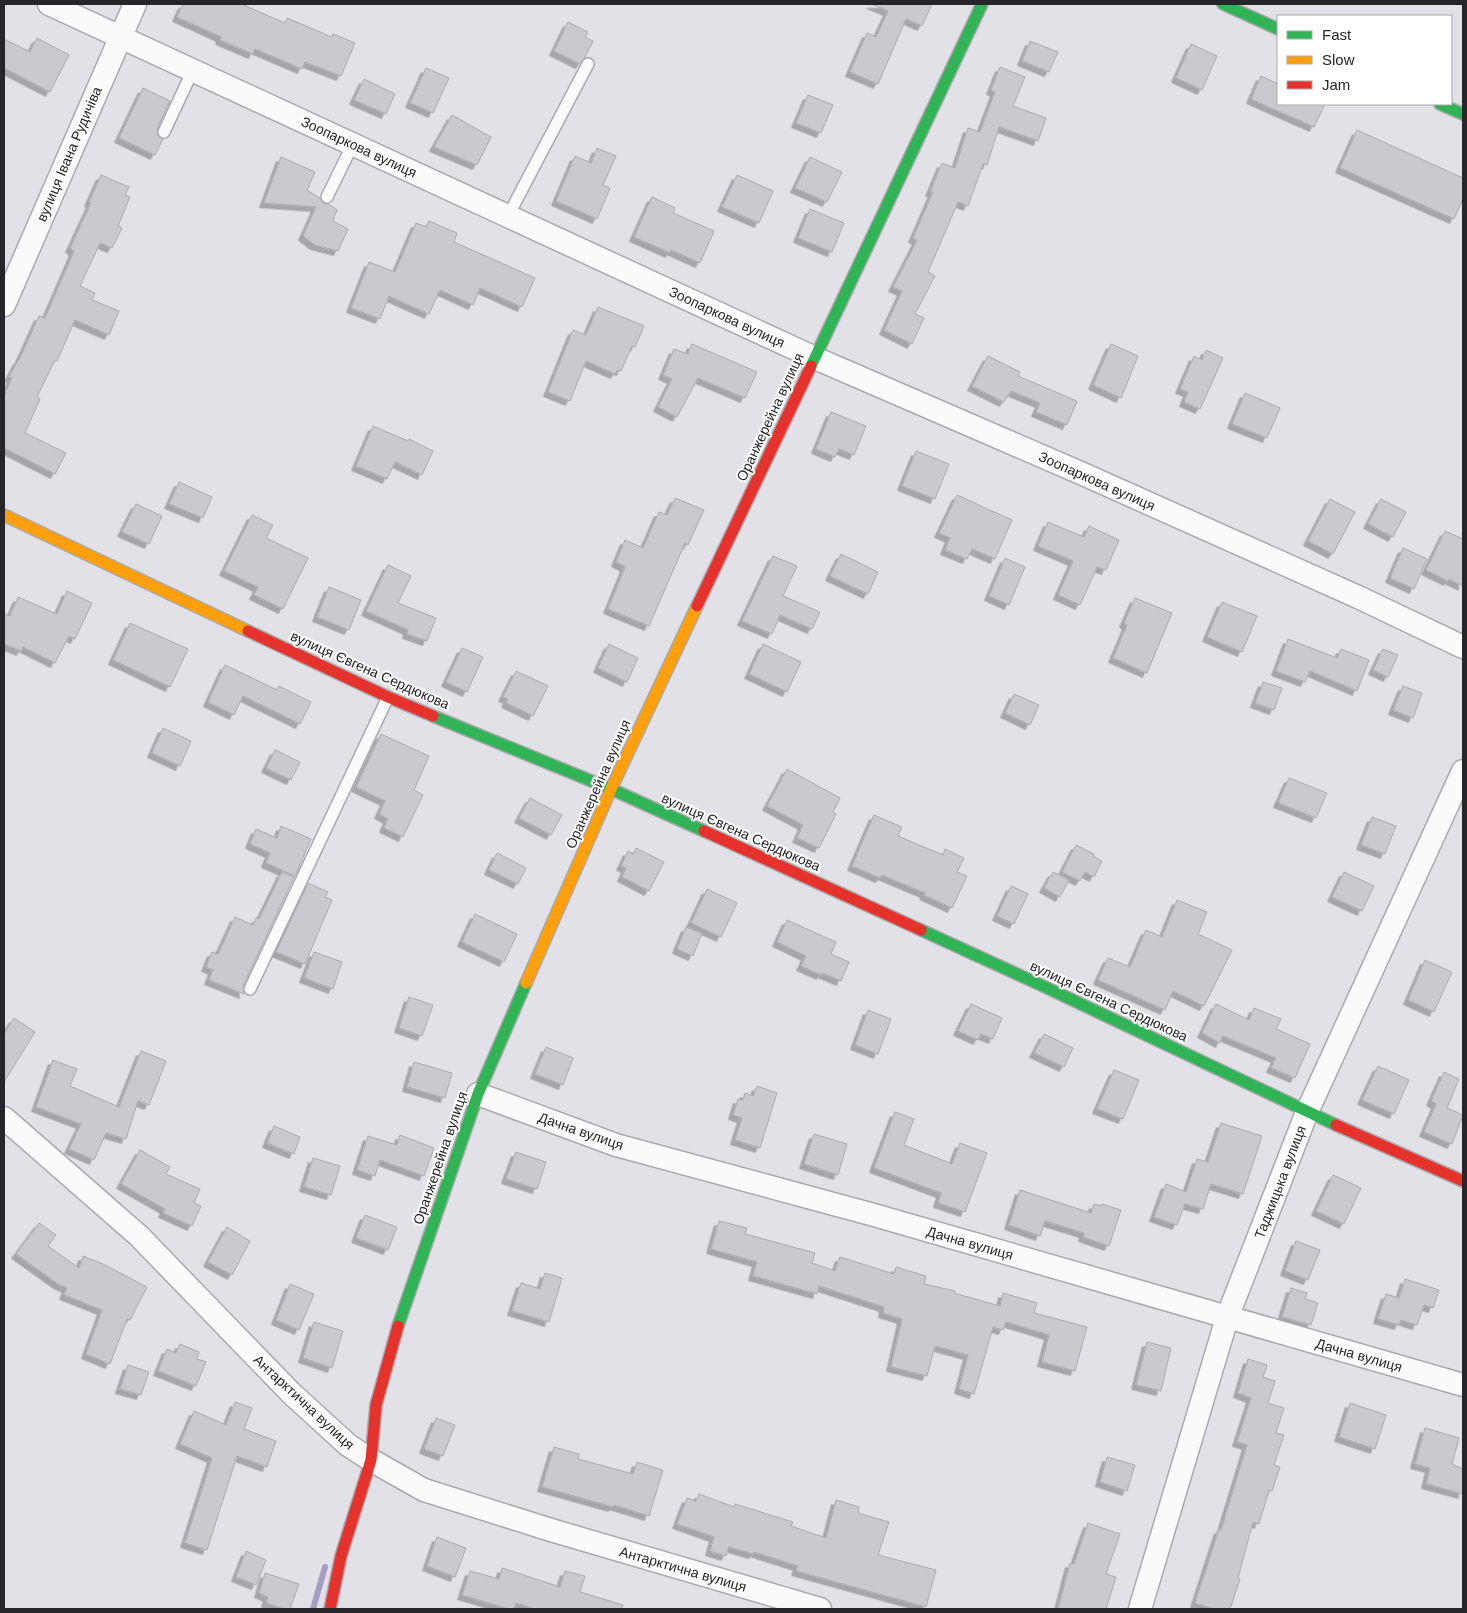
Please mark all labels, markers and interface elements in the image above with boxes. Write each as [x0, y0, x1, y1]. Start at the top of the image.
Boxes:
legend [1277, 15, 1452, 105]
text: Fast [1322, 26, 1352, 43]
text: Slow [1322, 51, 1355, 68]
text: Jam [1322, 76, 1350, 93]
street label: вулиця Івана Рудичіва [33, 84, 105, 224]
street label: Зоопаркова вулиця [299, 113, 419, 181]
street label: Зоопаркова вулиця [667, 283, 787, 351]
street label: Оранжерейна вулиця [733, 350, 807, 484]
street label: Зоопаркова вулиця [1036, 448, 1158, 514]
street label: вулиця Євгена Сердюкова [288, 628, 452, 712]
street label: Оранжерейна вулиця [562, 717, 634, 851]
street label: вулиця Євгена Сердюкова [659, 790, 823, 874]
street label: вулиця Євгена Сердюкова [1028, 957, 1190, 1045]
street label: Оранжерейна вулиця [410, 1089, 470, 1227]
street label: Дачна вулиця [536, 1109, 626, 1153]
street label: Таджицька вулиця [1251, 1123, 1309, 1241]
street label: Дачна вулиця [925, 1223, 1015, 1263]
street label: Дачна вулиця [1314, 1335, 1404, 1375]
street label: Антарктична вулиця [250, 1351, 358, 1453]
street label: Антарктична вулиця [618, 1543, 748, 1595]

